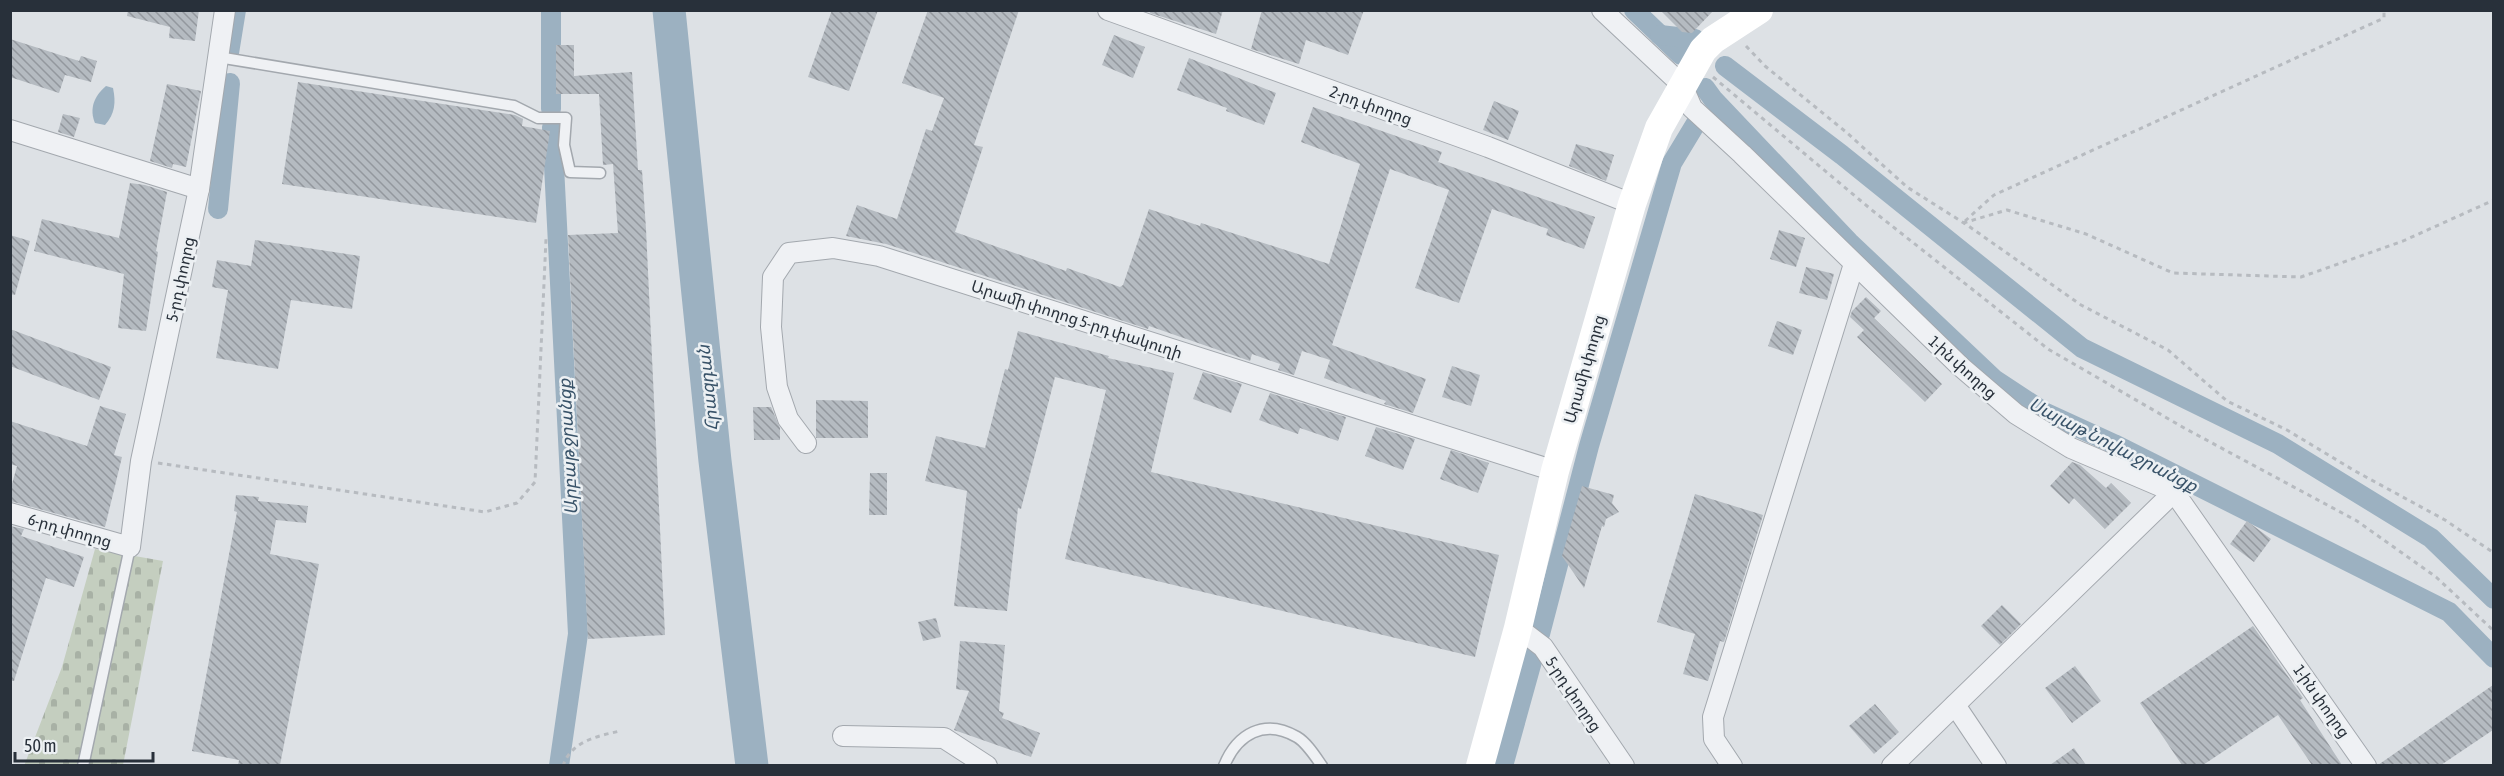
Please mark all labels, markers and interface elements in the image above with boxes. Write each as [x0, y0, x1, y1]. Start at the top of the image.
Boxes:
street label: 2-րդ փողոց [1327, 82, 1415, 129]
street label: 5-րդ փողոց [162, 235, 199, 323]
street label: Արամի փողոց 5-րդ փակուղի [969, 276, 1185, 363]
street label: Արամի փողոց [1560, 313, 1609, 426]
street label: 1-ին փողոց [1925, 332, 2001, 403]
water label: Հրազդան [692, 343, 723, 432]
water label: Արբաթ ջրանցք [553, 377, 583, 516]
water label: Սայաթ Նովա ջրանցք [2025, 393, 2202, 498]
street label: 6-րդ փողոց [26, 509, 114, 552]
street label: 5-րդ փողոց [1542, 653, 1606, 735]
street label: 1-ին փողոց [2289, 661, 2354, 741]
scale bar [15, 725, 153, 763]
text: 50 m [24, 735, 56, 756]

